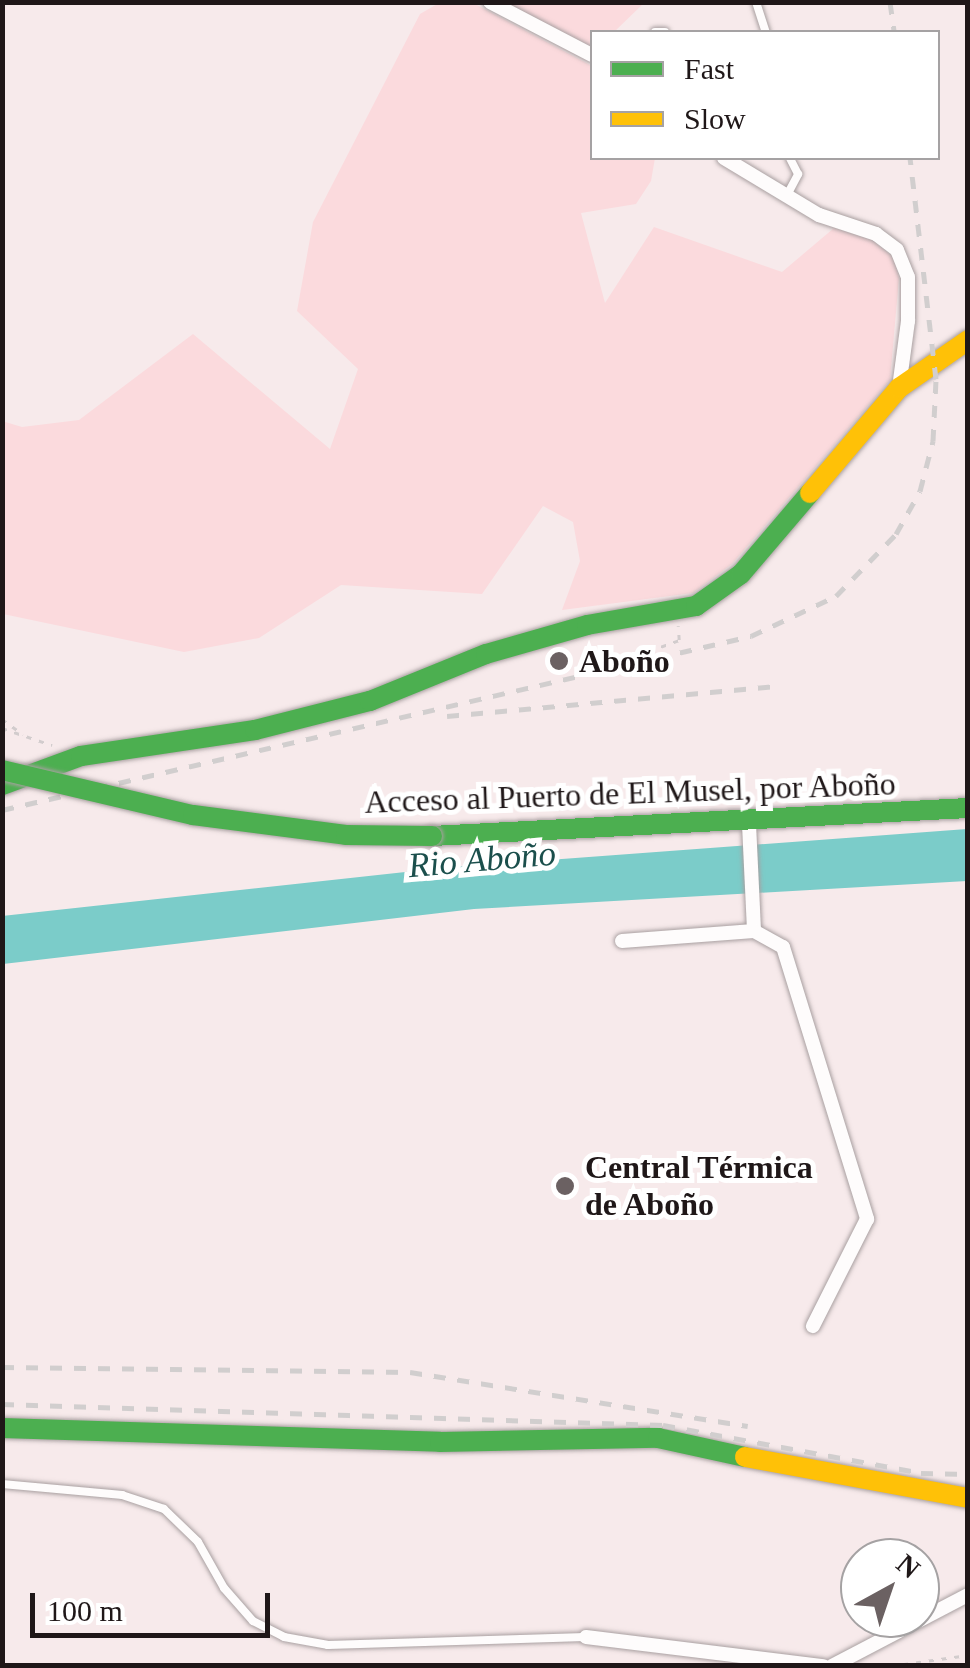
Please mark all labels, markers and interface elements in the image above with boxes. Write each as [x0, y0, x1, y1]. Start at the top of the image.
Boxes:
legend [590, 30, 940, 160]
text: Fast [684, 52, 734, 85]
text: Slow [684, 102, 746, 135]
place label: Aboño [579, 642, 670, 680]
marker: Aboño [548, 650, 570, 672]
street label: Acceso al Puerto de El Musel, por Aboño [363, 765, 897, 821]
water label: Rio Aboño [406, 833, 558, 887]
place label: Central Térmica de Aboño [585, 1149, 813, 1224]
marker: Central Térmica de Aboño [554, 1175, 576, 1197]
north arrow [840, 1538, 940, 1638]
text: N [891, 1548, 926, 1585]
scale bar [35, 1573, 275, 1635]
text: 100 m [47, 1594, 123, 1627]

